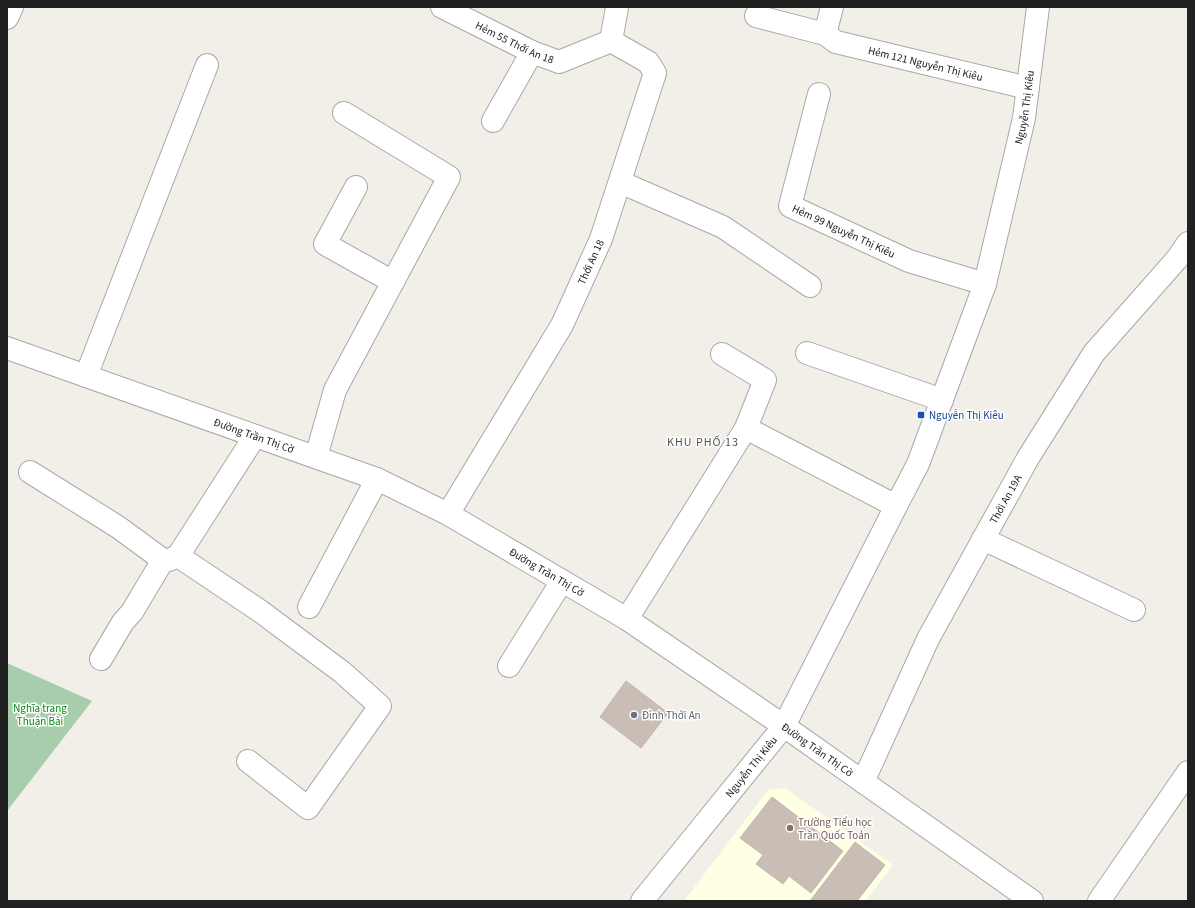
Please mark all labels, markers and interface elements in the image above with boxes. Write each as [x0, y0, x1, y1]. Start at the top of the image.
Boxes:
street label: Hẻm 55 Thới An 18 [473, 17, 557, 67]
street label: Hẻm 121 Nguyễn Thị Kiêu [867, 42, 984, 84]
street label: Nguyễn Thị Kiêu [1011, 69, 1037, 146]
street label: Hẻm 99 Nguyễn Thị Kiêu [790, 201, 898, 261]
street label: Thới An 18 [574, 236, 608, 287]
place label: Nguyễn Thị Kiêu [929, 408, 1004, 423]
marker: Nguyễn Thị Kiêu [916, 410, 926, 420]
street label: Đường Trần Thị Cờ [212, 414, 296, 457]
district label: KHU PHỐ 13 [667, 434, 739, 451]
street label: Thới An 19A [986, 472, 1025, 526]
street label: Đường Trần Thị Cờ [506, 544, 587, 600]
park label: Nghĩa trang Thuận Bài [13, 701, 67, 729]
place label: Đình Thới An [642, 708, 701, 723]
marker: Đình Thới An [629, 710, 639, 720]
street label: Đường Trần Thị Cờ [778, 719, 856, 780]
street label: Nguyễn Thị Kiêu [722, 733, 780, 800]
place label: Trường Tiểu học Trần Quốc Toản [798, 815, 872, 843]
marker: Trường Tiểu học Trần Quốc Toản [785, 823, 795, 833]

